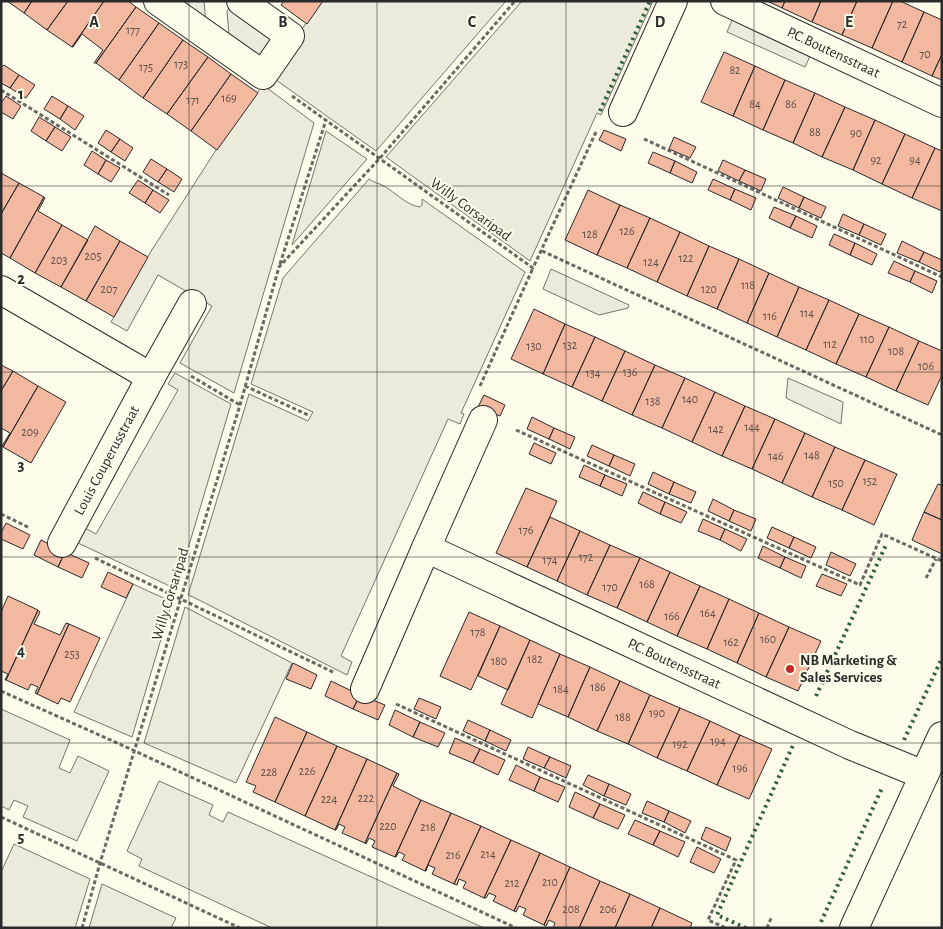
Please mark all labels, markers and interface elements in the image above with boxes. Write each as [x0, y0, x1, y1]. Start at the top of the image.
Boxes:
text: A [89, 14, 99, 30]
text: B [278, 14, 288, 30]
text: C [468, 14, 477, 30]
text: D [655, 14, 666, 30]
text: E [845, 14, 853, 30]
house number: 72 [897, 18, 908, 30]
house number: 177 [126, 24, 140, 36]
street label: P.C.Boutensstraat [785, 24, 882, 81]
house number: 70 [919, 48, 931, 60]
house number: 173 [174, 58, 188, 70]
house number: 175 [139, 61, 153, 73]
house number: 82 [729, 64, 741, 76]
text: 1 [18, 86, 24, 102]
house number: 169 [221, 92, 237, 104]
house number: 171 [186, 94, 200, 106]
house number: 84 [749, 98, 761, 110]
house number: 86 [785, 98, 797, 110]
house number: 88 [809, 126, 821, 138]
house number: 90 [850, 127, 862, 139]
house number: 92 [870, 154, 882, 166]
house number: 94 [909, 154, 921, 166]
street label: Willy Corsaripad [427, 175, 514, 244]
house number: 126 [619, 225, 635, 237]
house number: 128 [582, 228, 598, 240]
house number: 205 [85, 250, 101, 262]
house number: 122 [678, 252, 694, 264]
house number: 203 [51, 254, 67, 266]
house number: 124 [643, 256, 659, 268]
text: 2 [17, 271, 25, 287]
house number: 118 [741, 279, 755, 291]
house number: 207 [101, 283, 117, 295]
house number: 120 [701, 283, 717, 295]
house number: 114 [800, 307, 814, 319]
house number: 116 [763, 310, 777, 322]
house number: 110 [860, 333, 874, 345]
house number: 112 [823, 338, 837, 350]
house number: 132 [563, 339, 578, 351]
house number: 130 [526, 340, 542, 352]
house number: 108 [888, 345, 904, 357]
house number: 106 [918, 360, 934, 372]
house number: 136 [623, 366, 638, 378]
house number: 134 [586, 367, 601, 379]
house number: 140 [682, 393, 698, 405]
house number: 138 [646, 395, 661, 407]
street label: Louis Couperusstraat [72, 403, 142, 518]
house number: 144 [744, 421, 760, 433]
house number: 142 [708, 423, 724, 435]
house number: 209 [21, 426, 39, 438]
house number: 148 [804, 449, 820, 461]
house number: 146 [768, 450, 784, 462]
text: 3 [18, 457, 25, 473]
house number: 152 [863, 475, 878, 487]
house number: 150 [828, 477, 844, 489]
house number: 176 [519, 524, 534, 536]
street label: Willy Corsaripad [149, 546, 192, 642]
house number: 172 [579, 551, 594, 563]
house number: 174 [543, 554, 558, 566]
house number: 168 [639, 578, 655, 590]
house number: 170 [602, 581, 618, 593]
house number: 164 [700, 607, 716, 619]
house number: 166 [664, 610, 680, 622]
house number: 178 [471, 626, 486, 638]
house number: 160 [760, 633, 776, 645]
street label: P.C.Boutensstraat [625, 636, 723, 692]
house number: 162 [723, 636, 739, 648]
text: 4 [17, 643, 25, 659]
house number: 253 [64, 648, 80, 660]
house number: 182 [527, 653, 543, 665]
place label: NB Marketing & Sales Services [800, 653, 897, 685]
house number: 180 [491, 655, 507, 667]
marker: NB Marketing & Sales Services [784, 663, 796, 675]
house number: 186 [590, 681, 606, 693]
house number: 184 [553, 683, 569, 695]
house number: 190 [649, 707, 665, 719]
house number: 188 [615, 711, 631, 723]
house number: 194 [710, 735, 726, 747]
house number: 192 [672, 738, 688, 750]
house number: 196 [732, 762, 748, 774]
house number: 226 [299, 765, 316, 777]
house number: 228 [261, 766, 278, 778]
house number: 222 [358, 792, 375, 804]
house number: 224 [321, 793, 338, 805]
house number: 220 [379, 820, 397, 832]
house number: 218 [420, 821, 436, 833]
text: 5 [18, 829, 25, 845]
house number: 214 [480, 848, 496, 860]
house number: 216 [445, 849, 461, 861]
house number: 210 [542, 876, 558, 888]
house number: 212 [504, 877, 520, 889]
house number: 208 [562, 903, 580, 915]
house number: 206 [599, 903, 617, 915]

